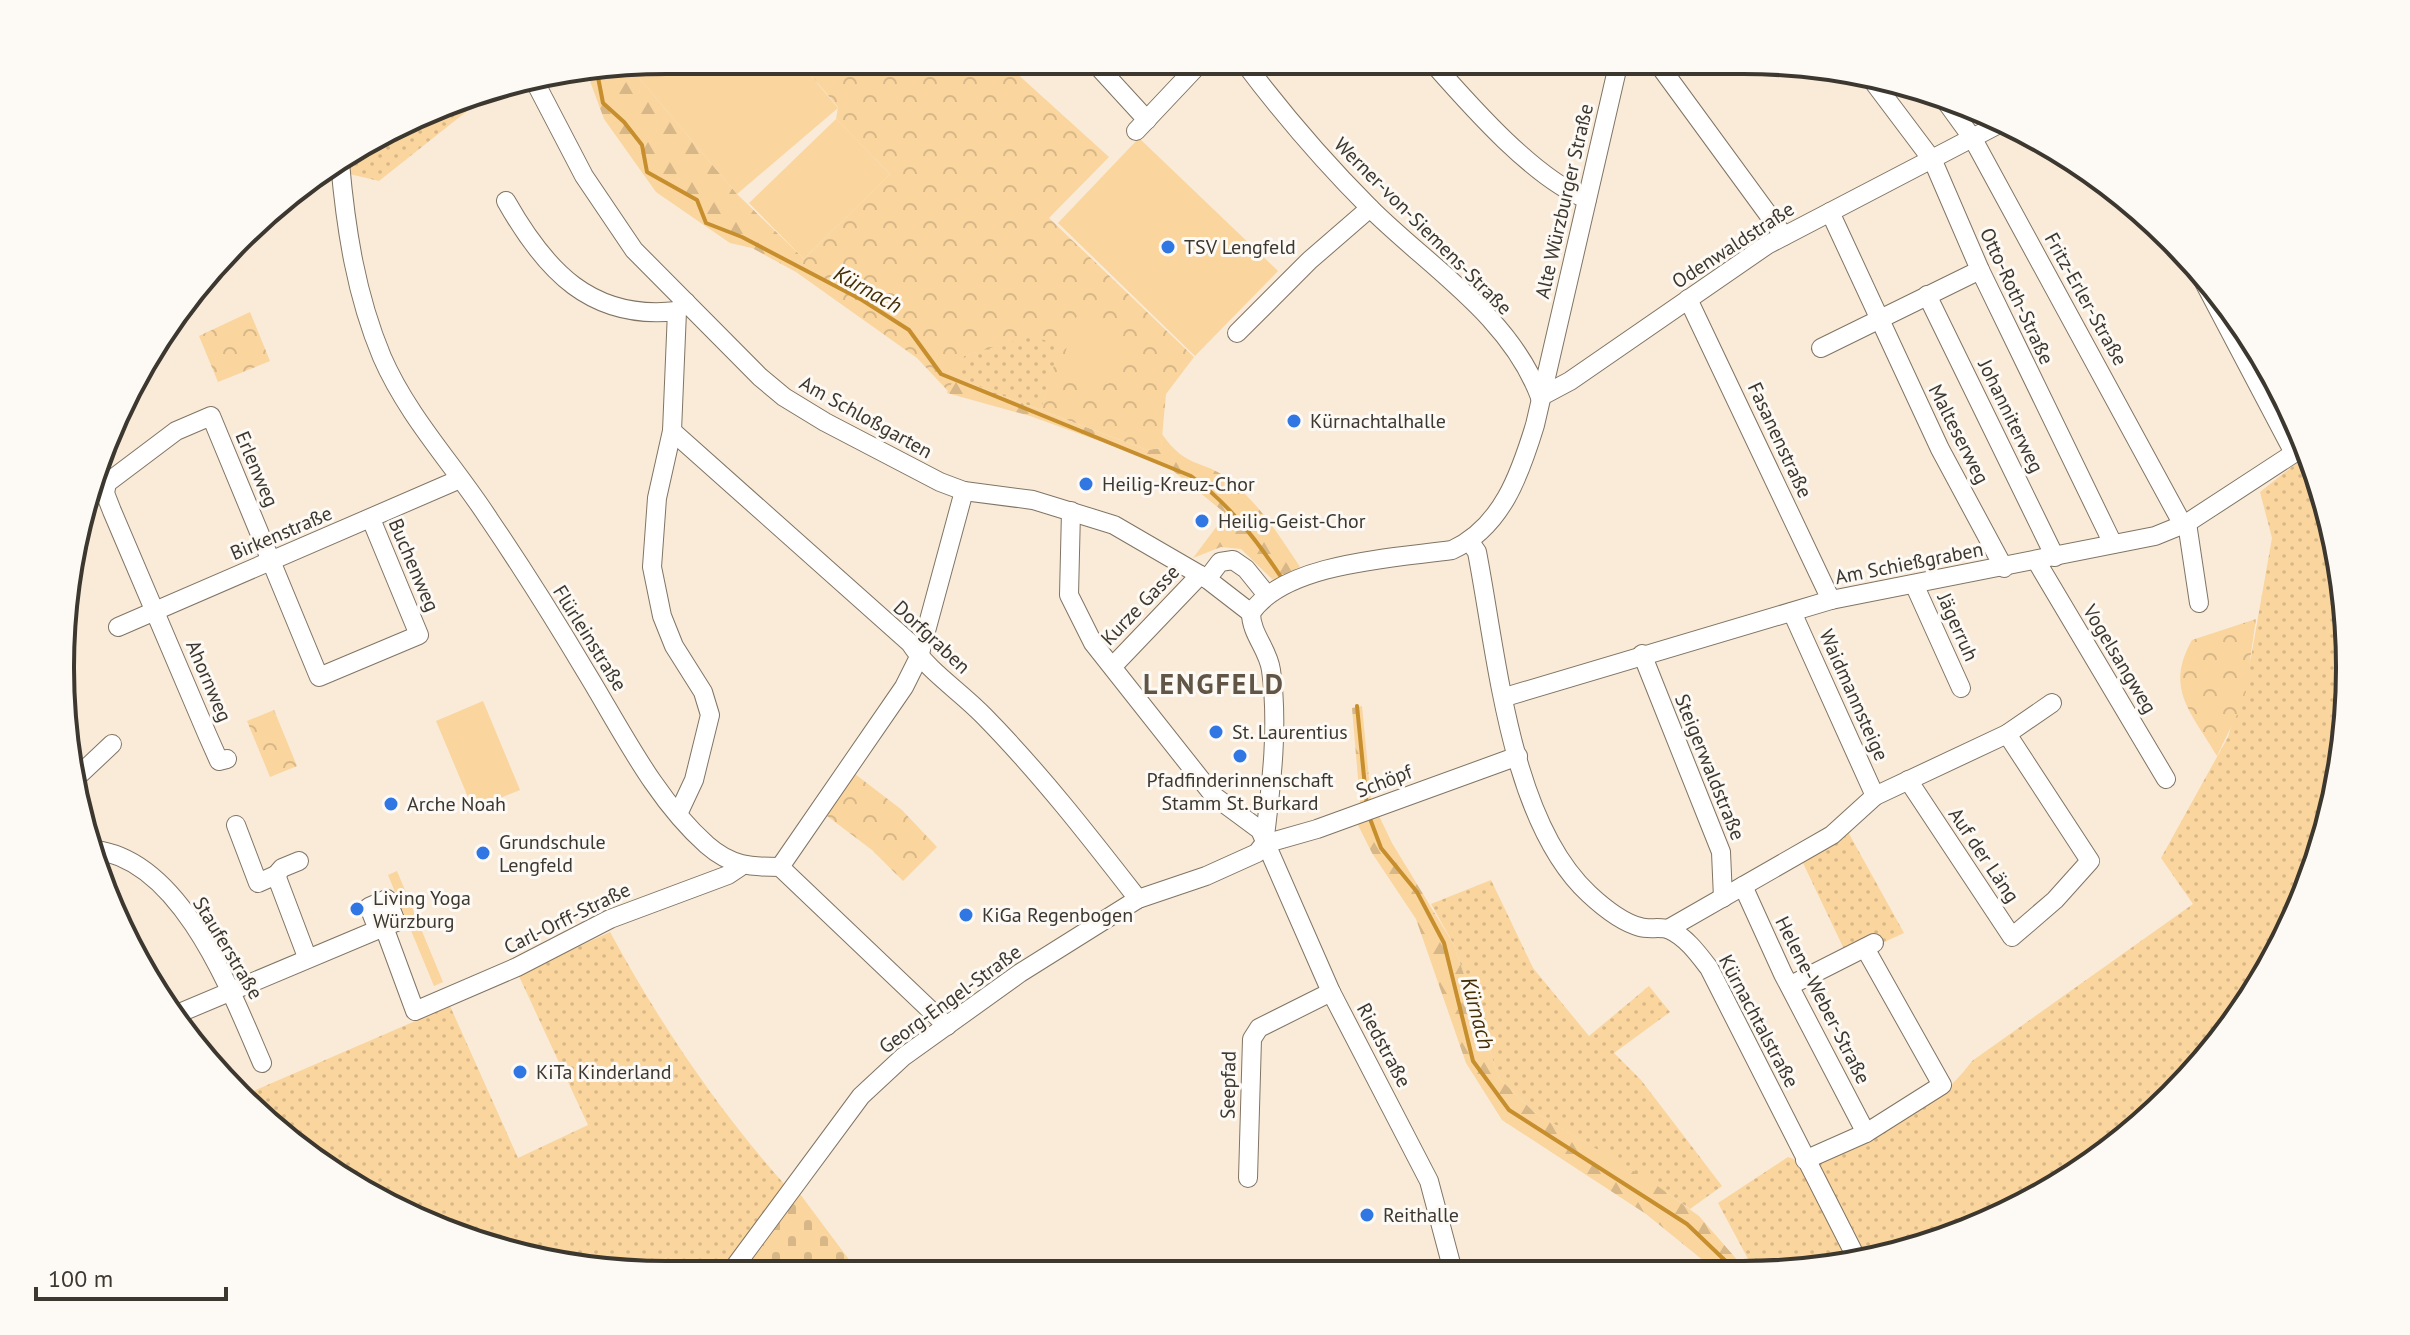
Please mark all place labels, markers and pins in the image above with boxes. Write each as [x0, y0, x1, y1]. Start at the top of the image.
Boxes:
place label: TSV Lengfeld [1184, 234, 1296, 260]
marker: TSV Lengfeld [1159, 238, 1177, 256]
place label: Kürnachtalhalle [1310, 408, 1446, 434]
marker: Kürnachtalhalle [1285, 412, 1303, 430]
place label: Heilig-Kreuz-Chor [1102, 471, 1255, 497]
marker: Heilig-Kreuz-Chor [1077, 475, 1095, 493]
place label: Heilig-Geist-Chor [1218, 508, 1366, 534]
marker: Heilig-Geist-Chor [1193, 512, 1211, 530]
place label: St. Laurentius [1232, 719, 1348, 745]
marker: St. Laurentius [1207, 723, 1225, 741]
marker: Pfadfinderinnenschaft Stamm St. Burkard [1231, 747, 1249, 765]
place label: Pfadfinderinnenschaft Stamm St. Burkard [1146, 767, 1334, 816]
place label: Arche Noah [407, 791, 506, 817]
marker: Arche Noah [382, 795, 400, 813]
place label: Grundschule Lengfeld [499, 829, 606, 878]
marker: Grundschule Lengfeld [474, 844, 492, 862]
place label: Living Yoga Würzburg [373, 885, 471, 934]
marker: Living Yoga Würzburg [348, 900, 366, 918]
place label: KiGa Regenbogen [982, 902, 1133, 928]
marker: KiGa Regenbogen [957, 906, 975, 924]
place label: KiTa Kinderland [536, 1059, 672, 1085]
marker: KiTa Kinderland [511, 1063, 529, 1081]
place label: Reithalle [1383, 1202, 1459, 1228]
marker: Reithalle [1358, 1206, 1376, 1224]

